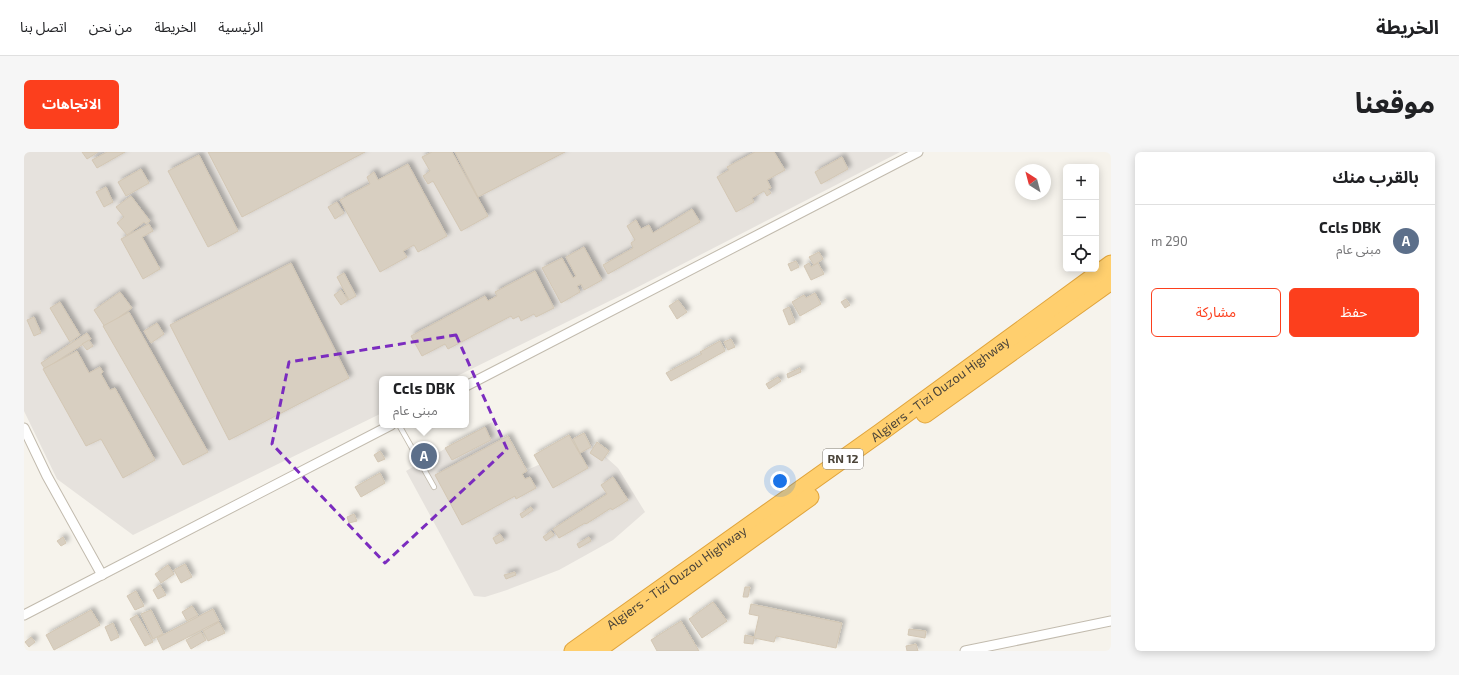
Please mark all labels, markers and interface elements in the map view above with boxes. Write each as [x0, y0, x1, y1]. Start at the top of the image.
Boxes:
text: الخريطة [1376, 15, 1439, 38]
text: اتصل بنا [20, 18, 67, 35]
text: من نحن [89, 18, 132, 35]
text: الخريطة [154, 18, 196, 35]
text: الرئيسية [218, 18, 263, 35]
button: الاتجاهات [24, 80, 119, 129]
text: موقعنا [1355, 85, 1435, 119]
north arrow [1015, 164, 1051, 200]
map controls [1063, 164, 1099, 272]
button: + [1063, 164, 1099, 200]
text: بالقرب منك [1332, 166, 1419, 186]
button: − [1063, 200, 1099, 236]
text: Ccls DBK [1319, 218, 1381, 236]
text: 290 m [1151, 233, 1188, 249]
text: A [1402, 233, 1410, 249]
button: locate [1063, 236, 1099, 272]
text: مبنى عام [1336, 241, 1381, 257]
button: مشاركة [1151, 288, 1281, 337]
button: حفظ [1289, 288, 1419, 337]
street label: Algiers - Tizi Ouzou Highway [867, 333, 1013, 445]
popup [379, 376, 469, 428]
text: Ccls DBK [393, 379, 455, 397]
text: مبنى عام [393, 402, 438, 418]
pin: A [411, 441, 437, 471]
road number: RN 12 [823, 449, 863, 469]
your location [770, 471, 790, 491]
street label: Algiers - Tizi Ouzou Highway [603, 522, 750, 633]

